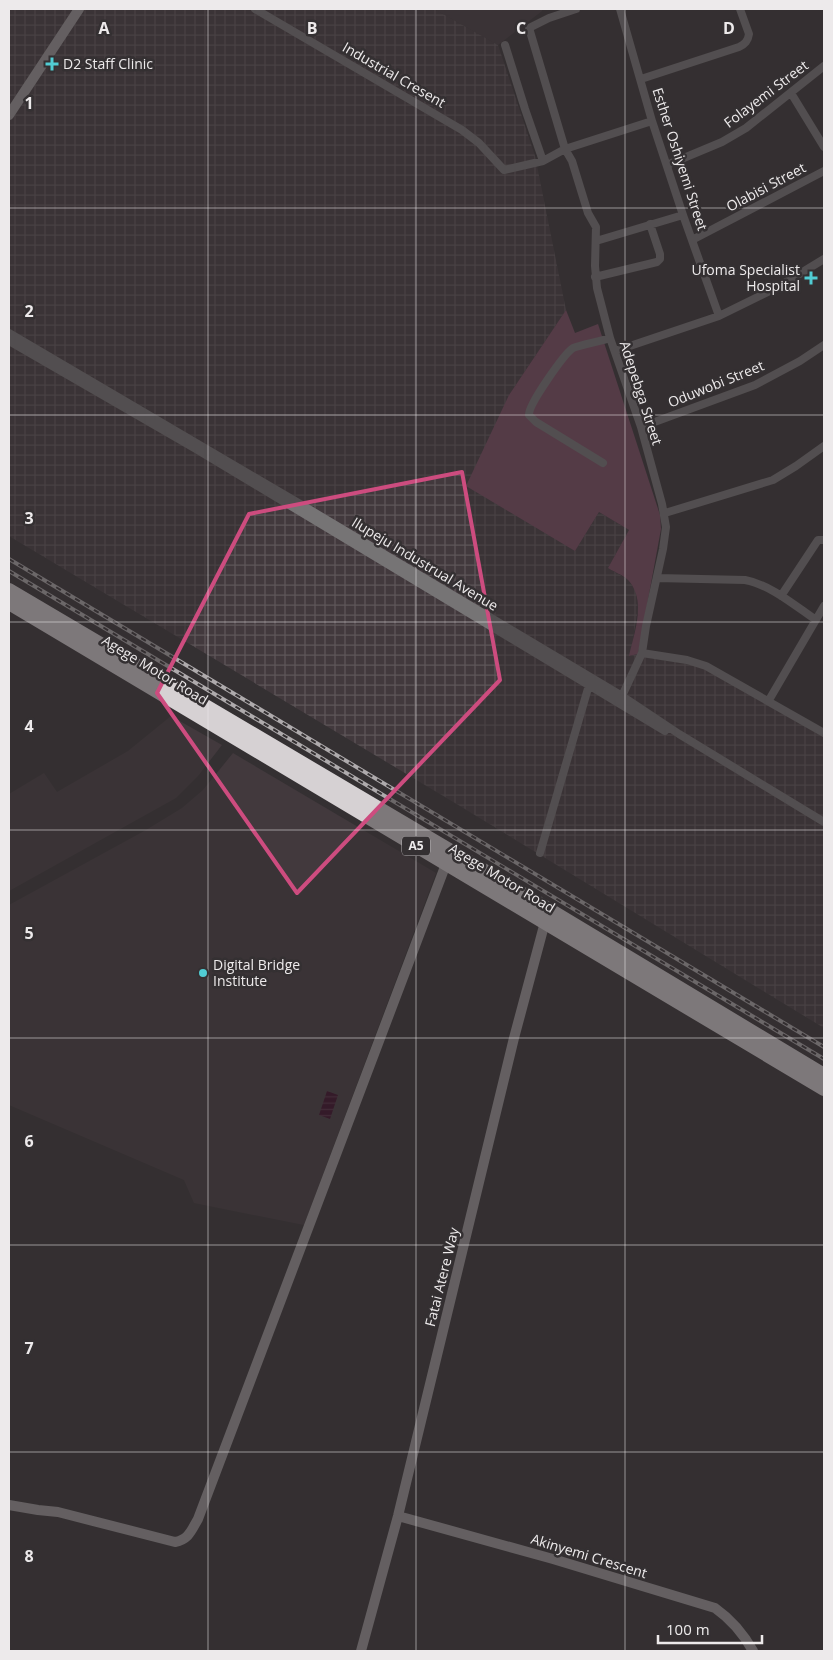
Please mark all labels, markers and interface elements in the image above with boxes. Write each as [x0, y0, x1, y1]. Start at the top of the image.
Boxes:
text: A [98, 17, 110, 39]
text: B [307, 17, 317, 39]
text: C [516, 17, 526, 39]
text: D [723, 17, 735, 39]
street label: Industrial Cresent [339, 37, 449, 112]
place label: D2 Staff Clinic [63, 54, 153, 73]
street label: Folayemi Street [720, 56, 812, 132]
marker: D2 Staff Clinic [45, 57, 59, 71]
street label: Esther Oshiyemi Street [648, 85, 713, 233]
text: 1 [24, 92, 34, 114]
street label: Olabisi Street [723, 158, 809, 215]
place label: Ufoma Specialist Hospital [691, 260, 800, 295]
marker: Ufoma Specialist Hospital [804, 271, 818, 285]
text: 2 [24, 300, 34, 322]
street label: Adepebga Street [616, 338, 667, 447]
street label: Oduwobi Street [665, 356, 767, 411]
text: 3 [24, 507, 34, 529]
street label: Ilupeju Industrual Avenue [349, 512, 502, 615]
street label: Agege Motor Road [99, 630, 212, 709]
text: 4 [24, 715, 34, 737]
road number: A5 [402, 836, 430, 856]
street label: Agege Motor Road [446, 838, 559, 917]
text: 5 [24, 922, 34, 944]
place label: Digital Bridge Institute [213, 955, 300, 990]
marker: Digital Bridge Institute [197, 967, 209, 979]
text: 6 [24, 1130, 34, 1152]
street label: Fatai Atere Way [420, 1224, 463, 1328]
text: 7 [24, 1337, 34, 1359]
street label: Akinyemi Crescent [529, 1529, 650, 1582]
text: 8 [24, 1545, 34, 1567]
scale bar [658, 1612, 762, 1644]
text: 100 m [666, 1619, 710, 1639]

